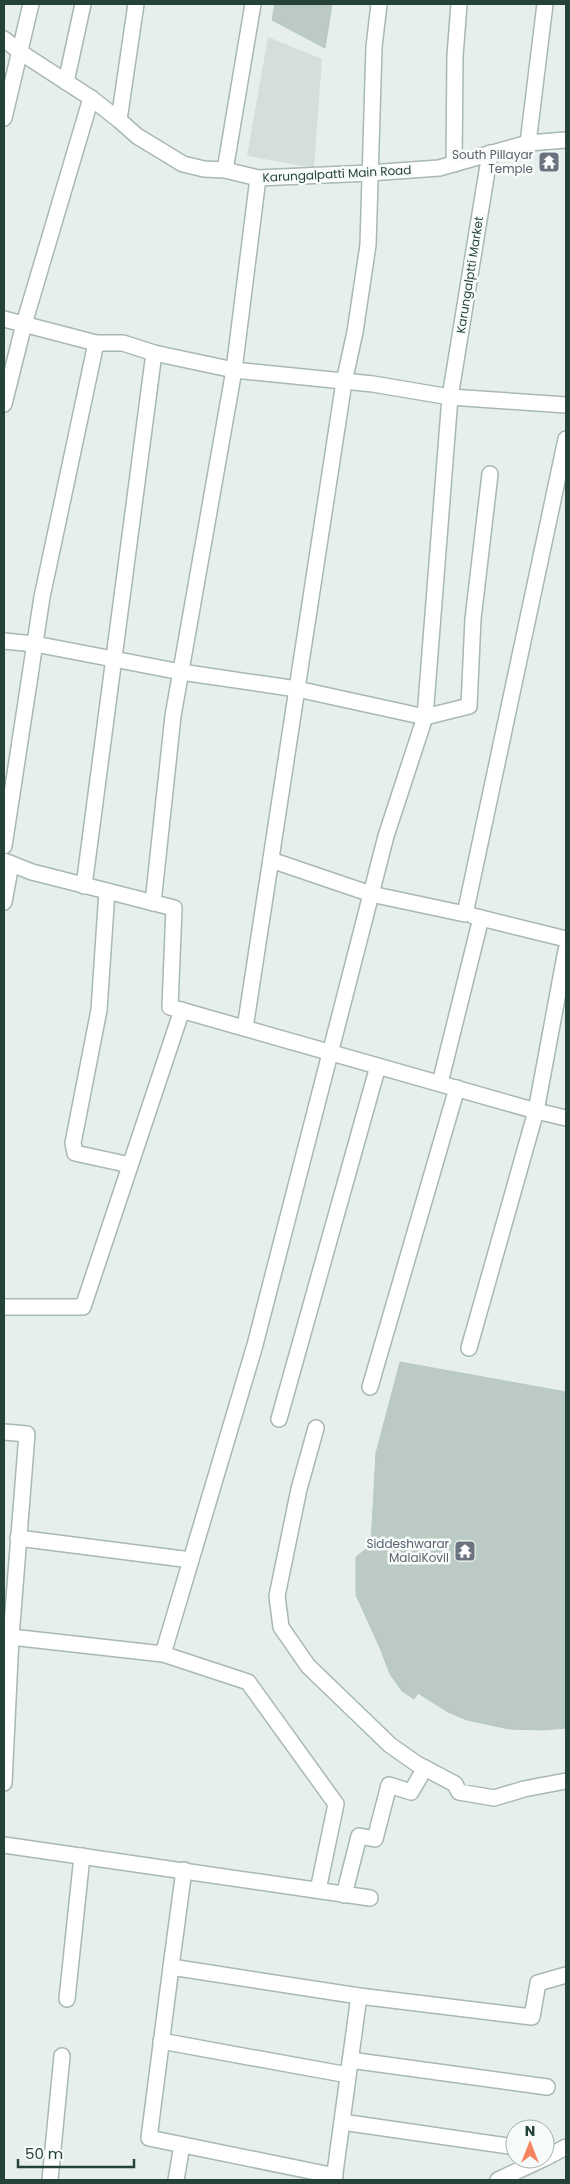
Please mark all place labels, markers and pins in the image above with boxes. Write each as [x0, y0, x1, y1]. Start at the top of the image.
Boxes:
place label: South Pillayar Temple [452, 146, 534, 177]
temple icon: South Pillayar Temple [537, 150, 561, 174]
place label: Siddeshwarar MalaiKovil [366, 1535, 450, 1566]
temple icon: Siddeshwarar MalaiKovil [453, 1539, 477, 1563]

